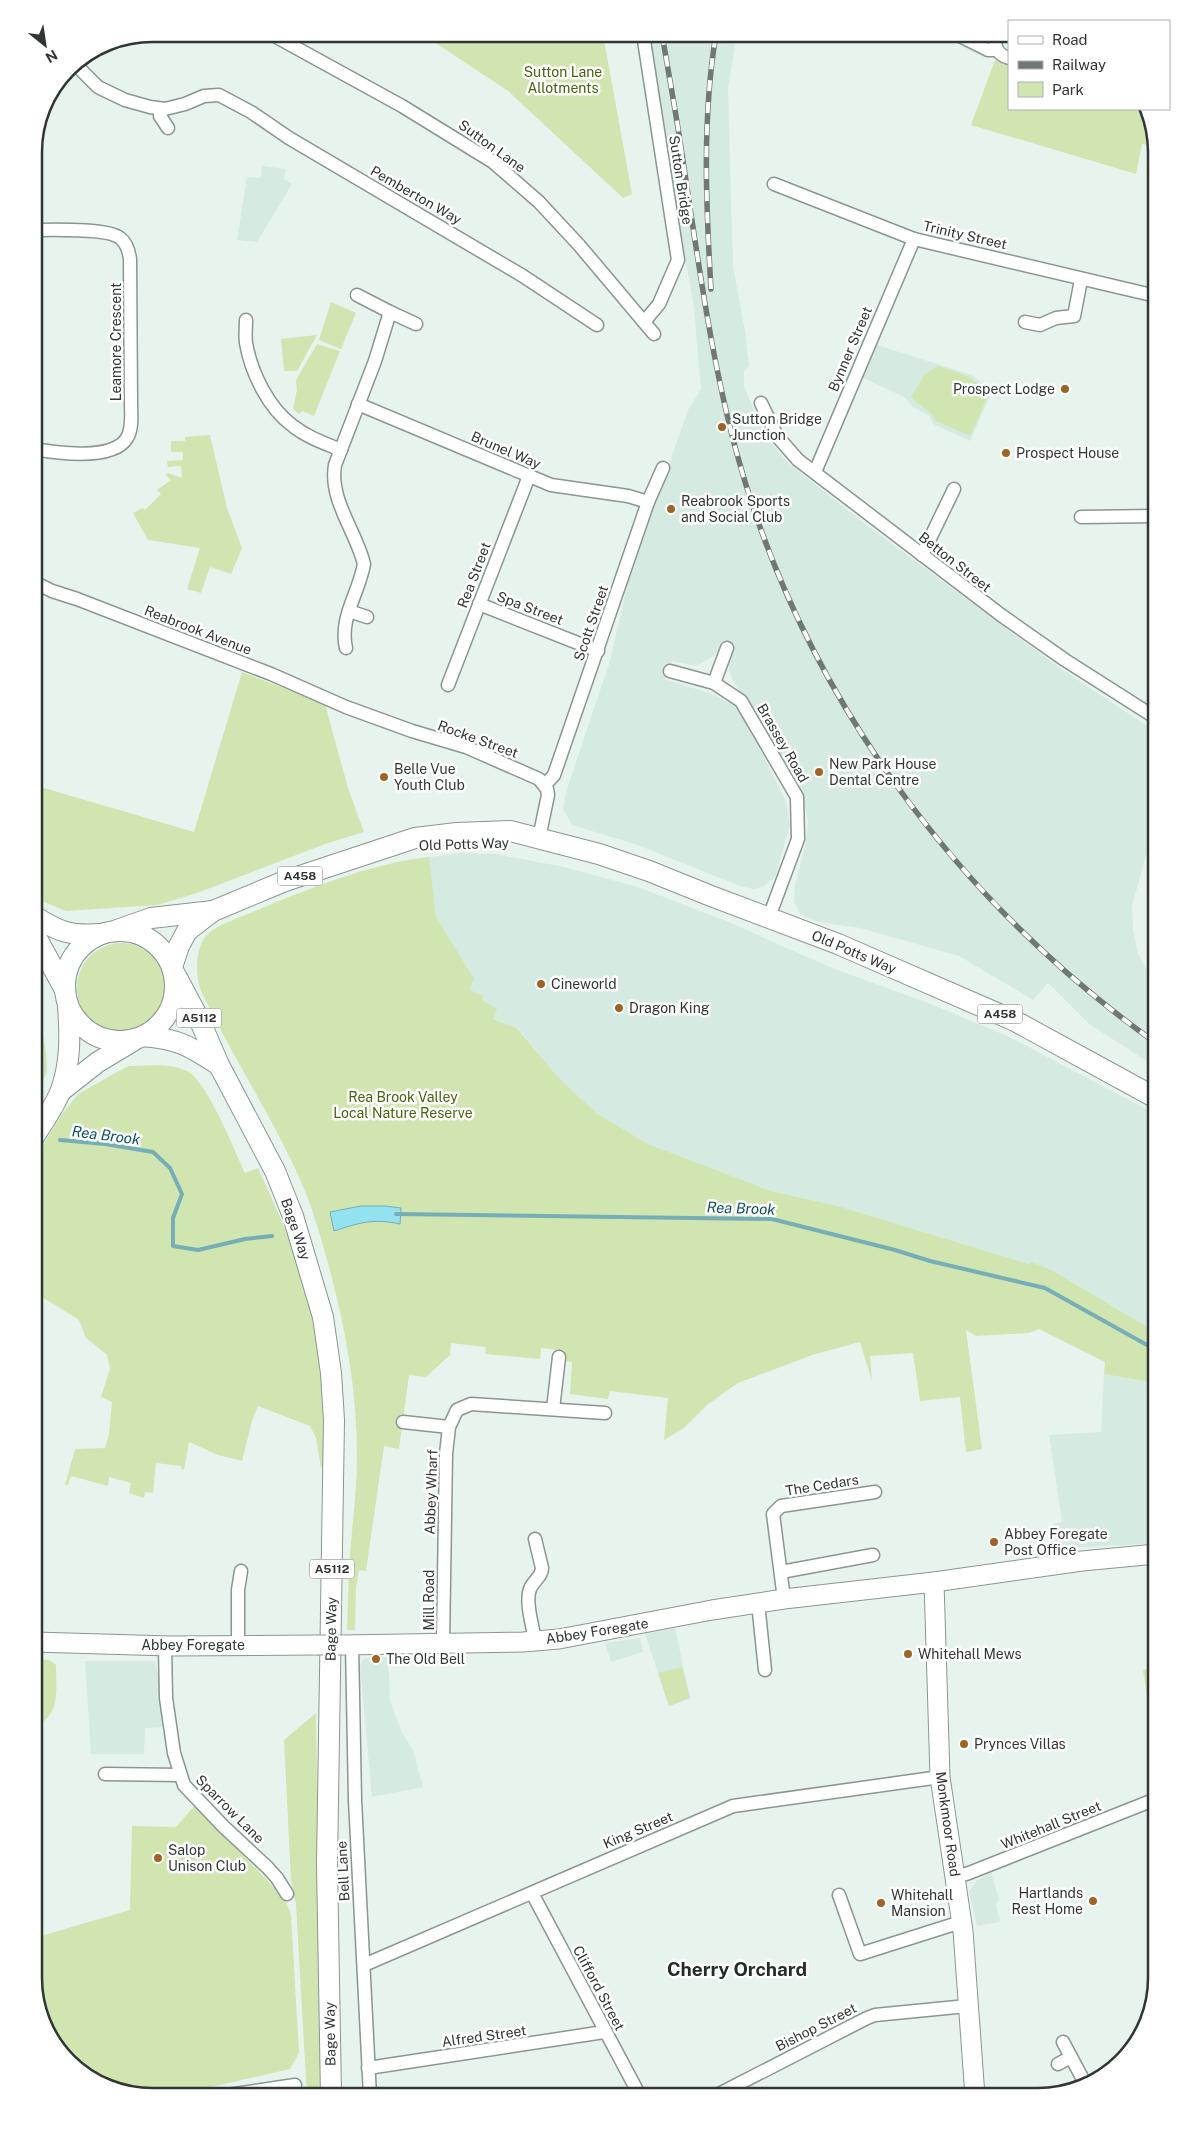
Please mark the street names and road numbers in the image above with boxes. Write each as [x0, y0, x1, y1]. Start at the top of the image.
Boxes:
street label: Sutton Lane [456, 116, 529, 176]
street label: Sutton Bridge [666, 134, 696, 226]
street label: Pemberton Way [368, 162, 465, 228]
street label: Trinity Street [921, 218, 1009, 252]
street label: Leamore Crescent [108, 283, 124, 401]
street label: Bynner Street [825, 304, 875, 394]
street label: Brunel Way [469, 428, 544, 472]
street label: Betton Street [916, 529, 994, 595]
street label: Rea Street [454, 540, 494, 610]
street label: Scott Street [571, 583, 611, 663]
street label: Spa Street [495, 588, 565, 628]
street label: Reabrook Avenue [142, 602, 254, 658]
street label: Brassey Road [754, 701, 812, 785]
street label: Rocke Street [436, 717, 520, 761]
street label: Old Potts Way [419, 834, 510, 854]
road number: A458 [278, 866, 322, 886]
street label: Old Potts Way [809, 927, 899, 977]
road number: A458 [978, 1004, 1022, 1024]
road number: A5112 [176, 1008, 222, 1028]
street label: Bage Way [278, 1196, 314, 1262]
street label: Abbey Wharf [422, 1449, 440, 1535]
street label: The Cedars [784, 1471, 860, 1499]
road number: A5112 [310, 1560, 354, 1578]
street label: Mill Road [421, 1570, 437, 1630]
street label: Bage Way [322, 1596, 340, 1661]
street label: Abbey Foregate [545, 1615, 650, 1647]
street label: Abbey Foregate [141, 1637, 245, 1653]
street label: Monkmoor Road [933, 1770, 963, 1878]
street label: Sparrow Lane [193, 1772, 267, 1846]
street label: Whitehall Street [999, 1798, 1103, 1852]
street label: King Street [601, 1808, 675, 1852]
street label: Bell Lane [333, 1840, 353, 1902]
street label: Clifford Street [570, 1943, 628, 2033]
street label: Bishop Street [773, 2000, 859, 2054]
street label: Bage Way [321, 2001, 339, 2066]
street label: Alfred Street [441, 2022, 527, 2050]

